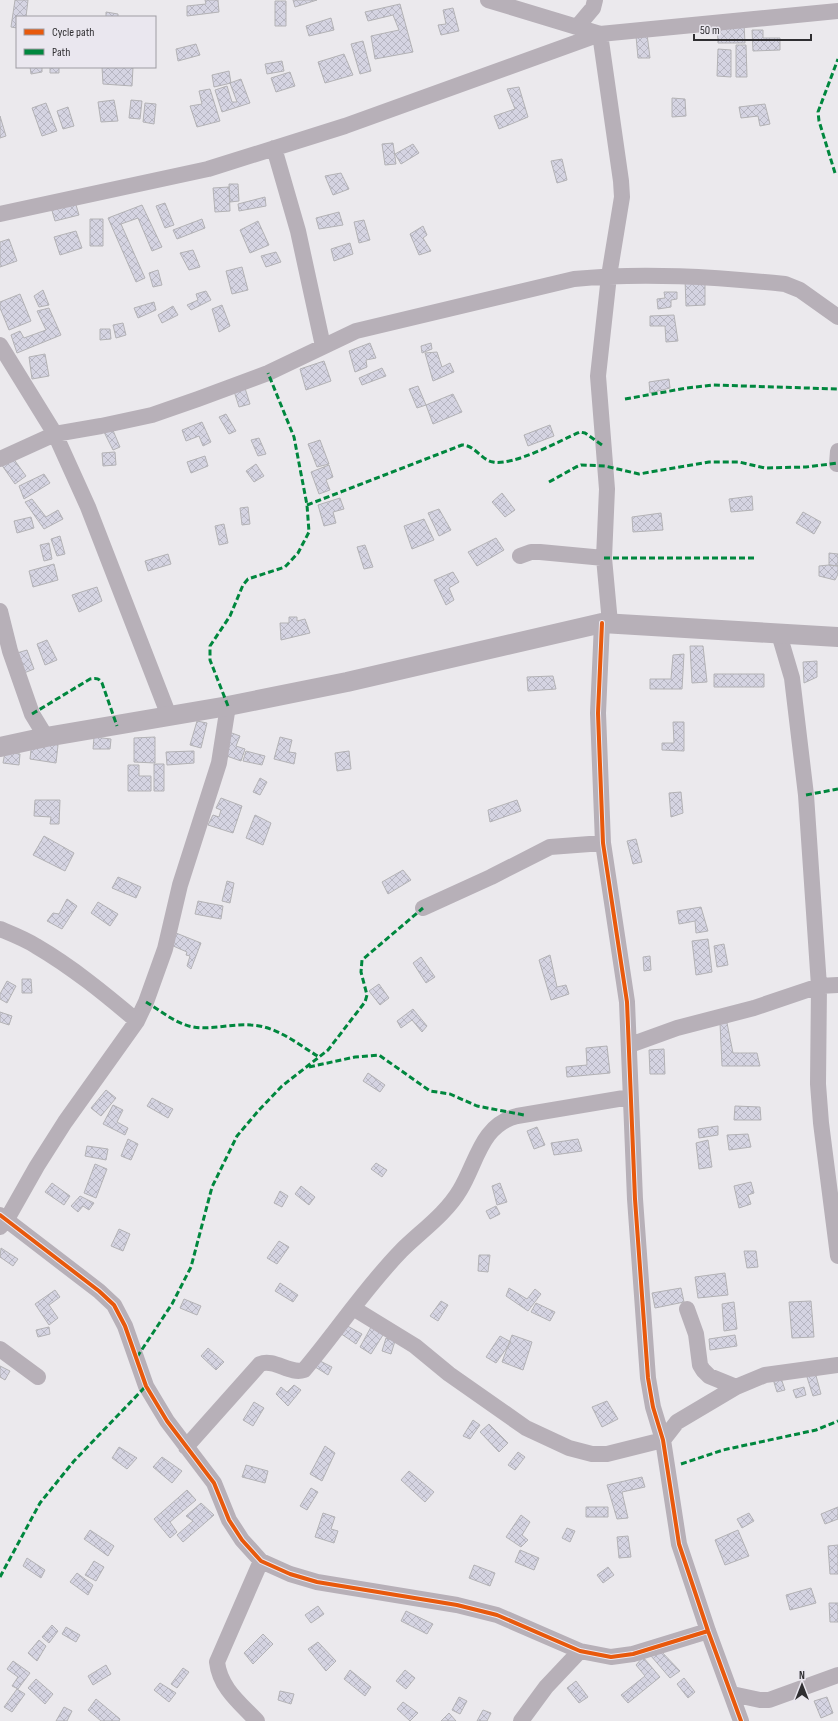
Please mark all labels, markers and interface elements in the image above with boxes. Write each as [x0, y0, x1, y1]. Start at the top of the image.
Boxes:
legend [16, 16, 156, 68]
scale bar [694, 16, 811, 42]
text: 50 m [700, 23, 720, 38]
text: Cycle path [52, 25, 94, 40]
text: Path [52, 45, 70, 60]
north arrow [782, 1665, 822, 1705]
text: N [799, 1669, 805, 1682]

